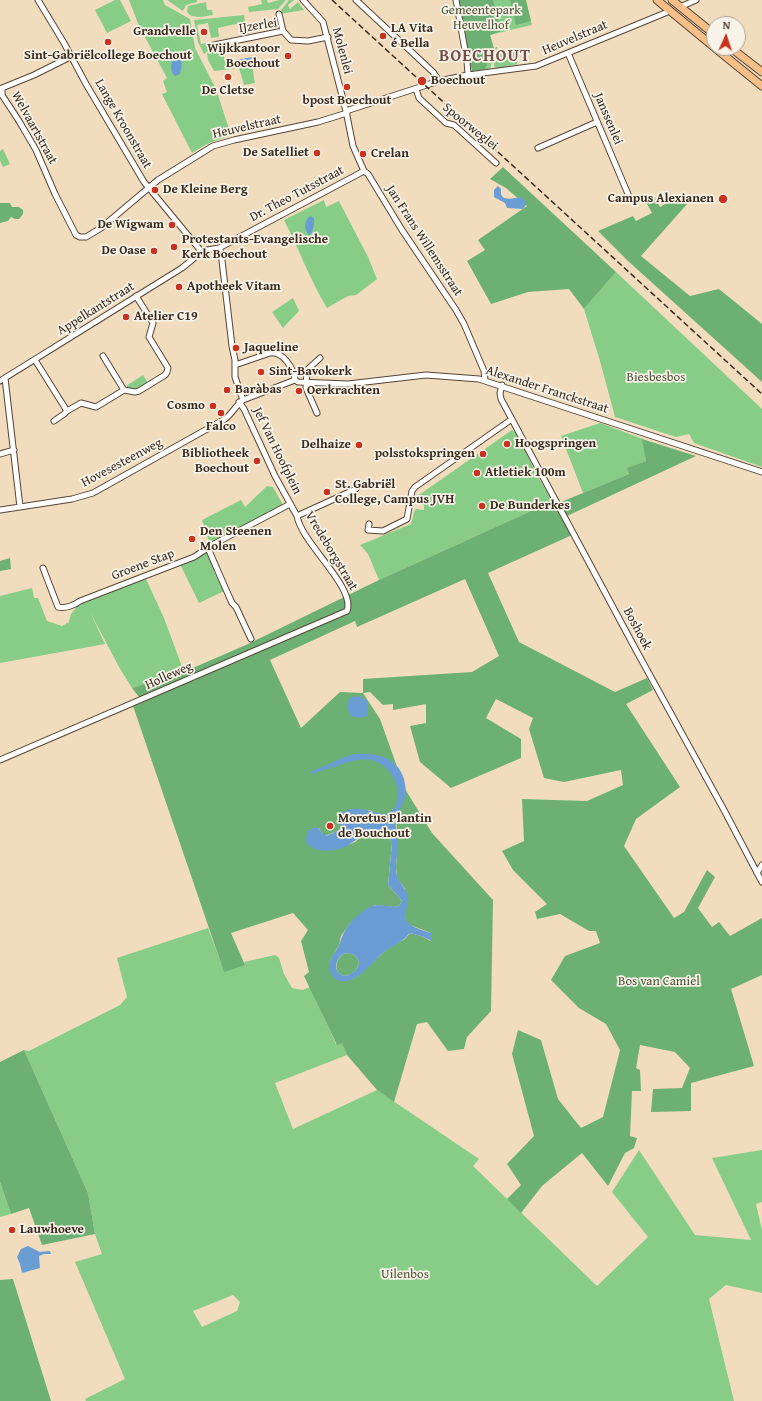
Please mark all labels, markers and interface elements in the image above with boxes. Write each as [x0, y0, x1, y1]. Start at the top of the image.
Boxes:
park label: Gemeentepark Heuvelhof [441, 3, 521, 34]
street label: IJzerlei [238, 15, 278, 37]
north arrow [706, 16, 746, 56]
street label: Heuvelstraat [540, 17, 610, 59]
text: N [722, 17, 731, 33]
place label: LA Vita é Bella [391, 21, 433, 52]
place label: Grandvelle [133, 24, 196, 40]
street label: Molenlei [328, 26, 356, 76]
marker: Grandvelle [199, 27, 209, 37]
marker: LA Vita é Bella [378, 31, 388, 41]
marker: Sint-Gabriëlcollege Boechout [103, 37, 113, 47]
place label: Wijkkantoor Boechout [207, 41, 280, 72]
district label: BOECHOUT [439, 47, 531, 67]
place label: Sint-Gabriëlcollege Boechout [24, 48, 192, 64]
marker: Wijkkantoor Boechout [283, 51, 293, 61]
marker: De Cletse [223, 72, 233, 82]
place label: Boechout [431, 73, 485, 89]
marker: Boechout [416, 75, 428, 87]
street label: Lange Kroonstraat [91, 77, 155, 171]
marker: bpost Boechout [342, 82, 352, 92]
place label: De Cletse [202, 83, 254, 99]
street label: Welvaartstraat [8, 89, 60, 167]
street label: Janssenlei [590, 91, 626, 147]
place label: bpost Boechout [303, 93, 391, 109]
street label: Spoorweglei [439, 100, 501, 154]
street label: Heuvelstraat [211, 112, 283, 142]
place label: De Satelliet [243, 145, 309, 161]
place label: Crelan [371, 146, 409, 162]
marker: De Satelliet [312, 148, 322, 158]
marker: Crelan [358, 149, 368, 159]
street label: Dr. Theo Tutsstraat [247, 163, 347, 225]
place label: De Kleine Berg [163, 182, 248, 198]
street label: Jan Frans Willemsstraat [382, 183, 466, 299]
marker: De Kleine Berg [150, 185, 160, 195]
place label: Campus Alexianen [608, 191, 714, 207]
marker: Campus Alexianen [717, 193, 729, 205]
place label: De Wigwam [97, 217, 164, 233]
marker: De Wigwam [167, 220, 177, 230]
place label: Protestants-Evangelische Kerk Boechout [182, 232, 328, 263]
marker: Protestants-Evangelische Kerk Boechout [169, 242, 179, 252]
place label: De Oase [101, 243, 146, 259]
marker: De Oase [149, 246, 159, 256]
street label: Appelkantstraat [54, 279, 138, 339]
place label: Apotheek Vitam [187, 279, 281, 295]
marker: Apotheek Vitam [174, 282, 184, 292]
place label: Atelier C19 [134, 309, 198, 325]
marker: Atelier C19 [121, 312, 131, 322]
place label: Jaqueline [244, 340, 298, 356]
marker: Jaqueline [231, 343, 241, 353]
street label: Alexander Franckstraat [484, 363, 610, 417]
place label: Sint-Bavokerk [269, 364, 352, 380]
marker: Sint-Bavokerk [256, 367, 266, 377]
park label: Biesbesbos [627, 370, 685, 386]
place label: Baràbas [235, 382, 282, 398]
place label: Oerkrachten [307, 383, 380, 399]
marker: Baràbas [222, 385, 232, 395]
marker: Oerkrachten [294, 386, 304, 396]
place label: Cosmo [167, 398, 205, 414]
marker: Cosmo [208, 401, 218, 411]
street label: Jef Van Hoofplein [249, 405, 305, 497]
marker: Falco [216, 408, 226, 418]
place label: Falco [206, 419, 236, 435]
street label: Hovesesteenweg [79, 435, 165, 491]
place label: Hoogspringen [515, 436, 596, 452]
place label: Delhaize [301, 437, 351, 453]
marker: Hoogspringen [502, 439, 512, 449]
marker: Delhaize [354, 440, 364, 450]
place label: Bibliotheek Boechout [182, 446, 249, 477]
place label: polsstokspringen [375, 446, 475, 462]
marker: polsstokspringen [478, 449, 488, 459]
marker: Bibliotheek Boechout [252, 456, 262, 466]
place label: Atletiek 100m [485, 465, 566, 481]
marker: Atletiek 100m [472, 468, 482, 478]
place label: St. Gabriël College, Campus JVH [335, 477, 454, 508]
marker: St. Gabriël College, Campus JVH [322, 487, 332, 497]
place label: De Bunderkes [490, 498, 570, 514]
marker: De Bunderkes [477, 501, 487, 511]
street label: Vredeborgstraat [301, 508, 361, 594]
place label: Den Steenen Molen [200, 524, 272, 555]
marker: Den Steenen Molen [187, 534, 197, 544]
street label: Groene Stap [109, 546, 177, 584]
street label: Boshoek [619, 605, 655, 653]
street label: Holleweg [143, 659, 195, 693]
place label: Moretus Plantin de Bouchout [338, 811, 432, 842]
marker: Moretus Plantin de Bouchout [325, 821, 335, 831]
park label: Bos van Camiel [618, 974, 700, 990]
place label: Lauwhoeve [20, 1222, 84, 1238]
marker: Lauwhoeve [7, 1225, 17, 1235]
park label: Uilenbos [381, 1267, 429, 1283]

